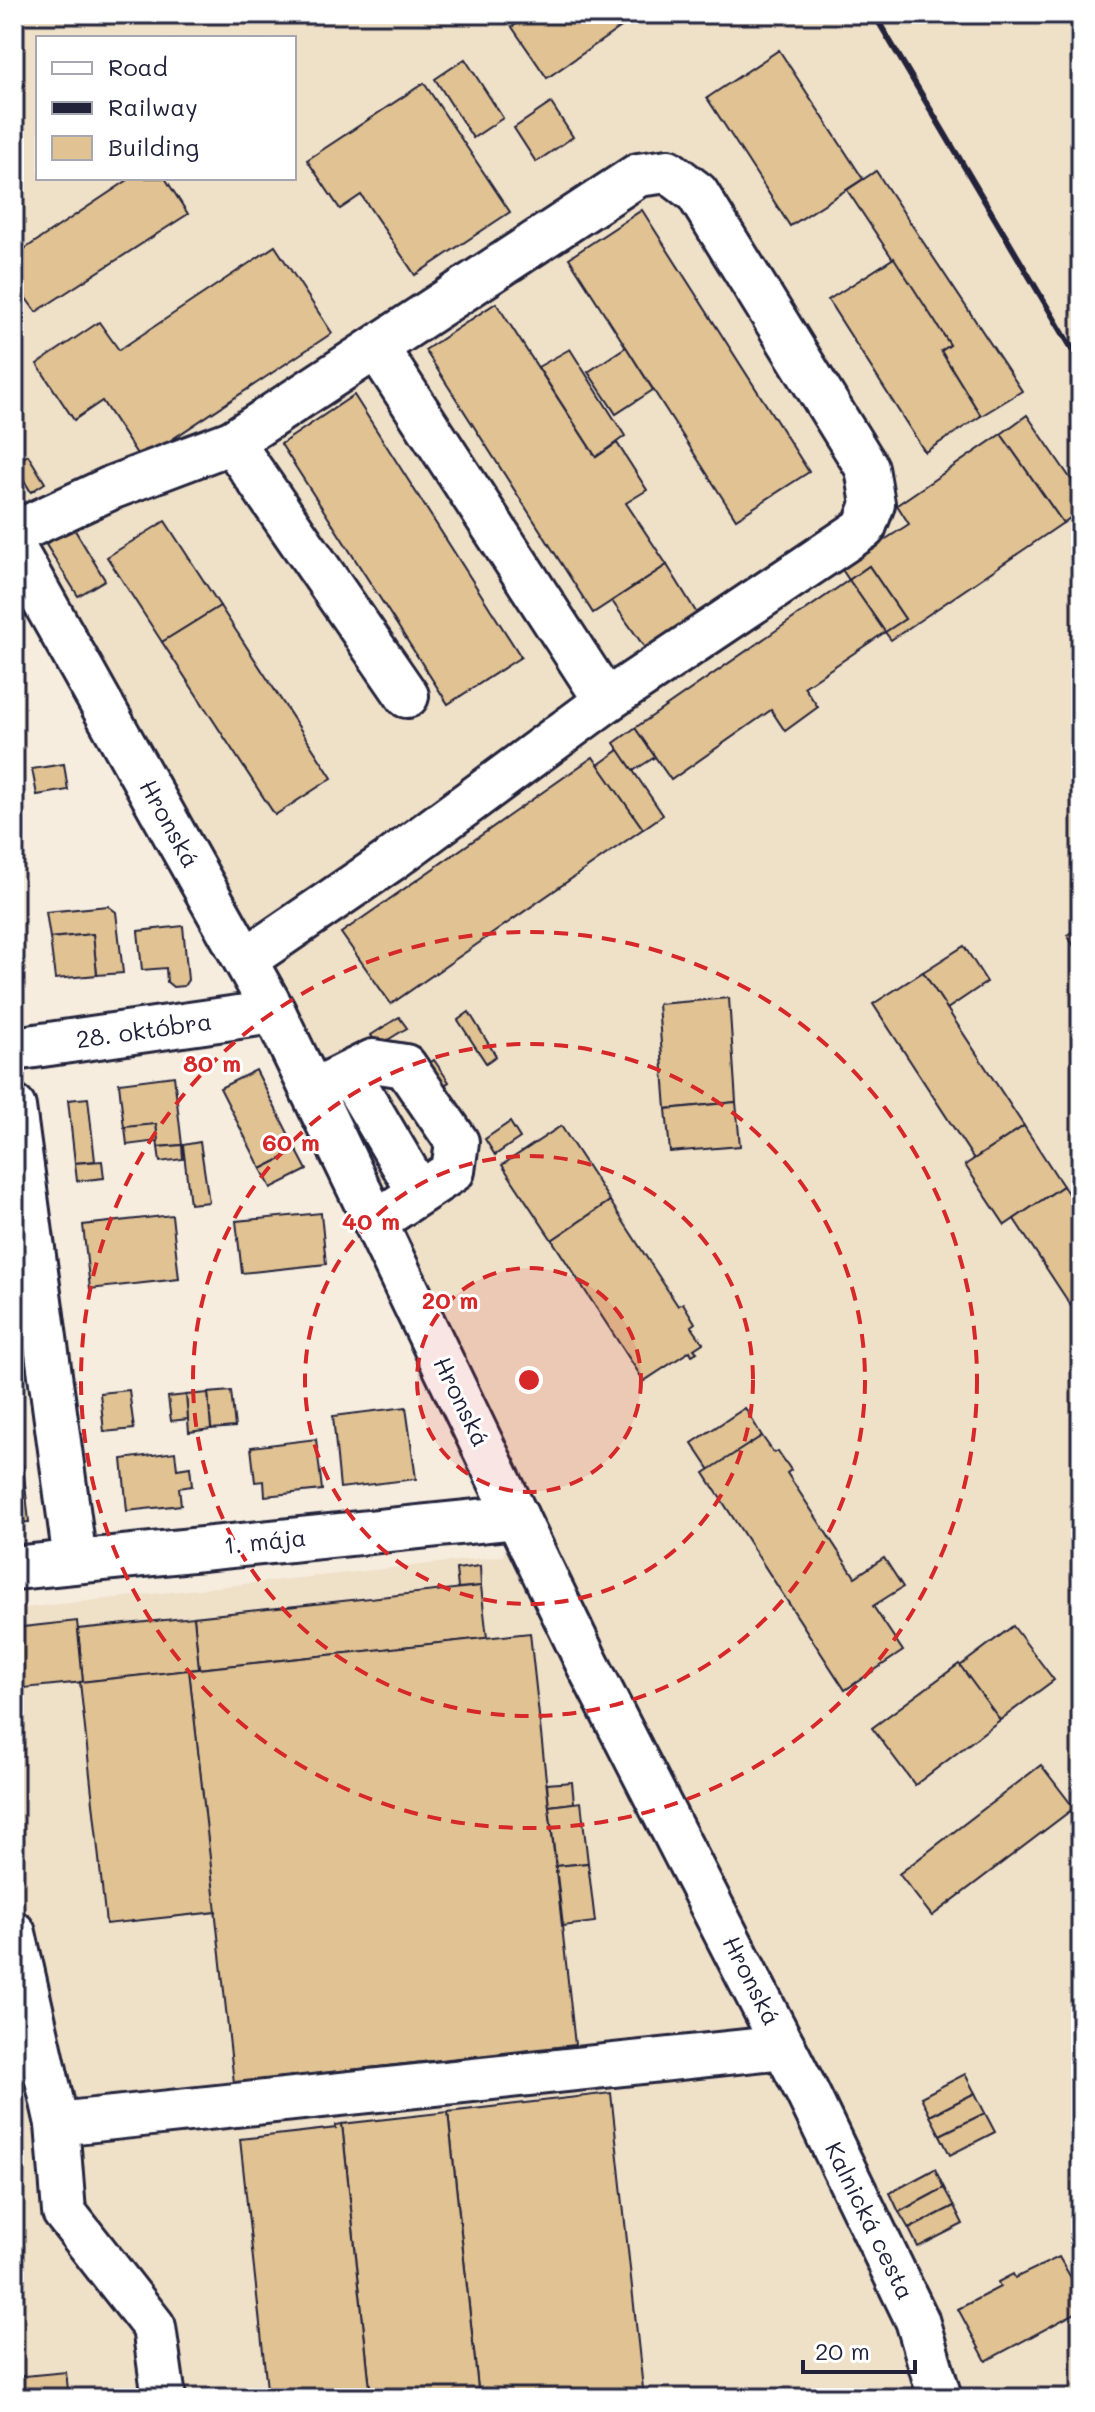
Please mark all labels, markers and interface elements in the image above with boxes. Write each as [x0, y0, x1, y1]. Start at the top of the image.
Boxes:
legend [36, 36, 296, 180]
text: Road [108, 51, 168, 82]
text: Railway [108, 91, 198, 122]
text: Building [108, 131, 199, 162]
street label: Hronská [133, 774, 207, 873]
street label: 28. októbra [74, 1005, 214, 1054]
text: 80 m [183, 1047, 241, 1078]
text: 60 m [262, 1126, 320, 1157]
text: 40 m [342, 1205, 400, 1236]
text: 20 m [422, 1284, 478, 1315]
street label: Hronská [427, 1351, 497, 1451]
centre of rings [515, 1366, 543, 1394]
street label: 1. mája [222, 1521, 308, 1560]
street label: Hronská [717, 1930, 788, 2030]
street label: Kalnická cesta [819, 2136, 922, 2304]
scale bar [803, 2324, 915, 2374]
text: 20 m [815, 2335, 870, 2366]

